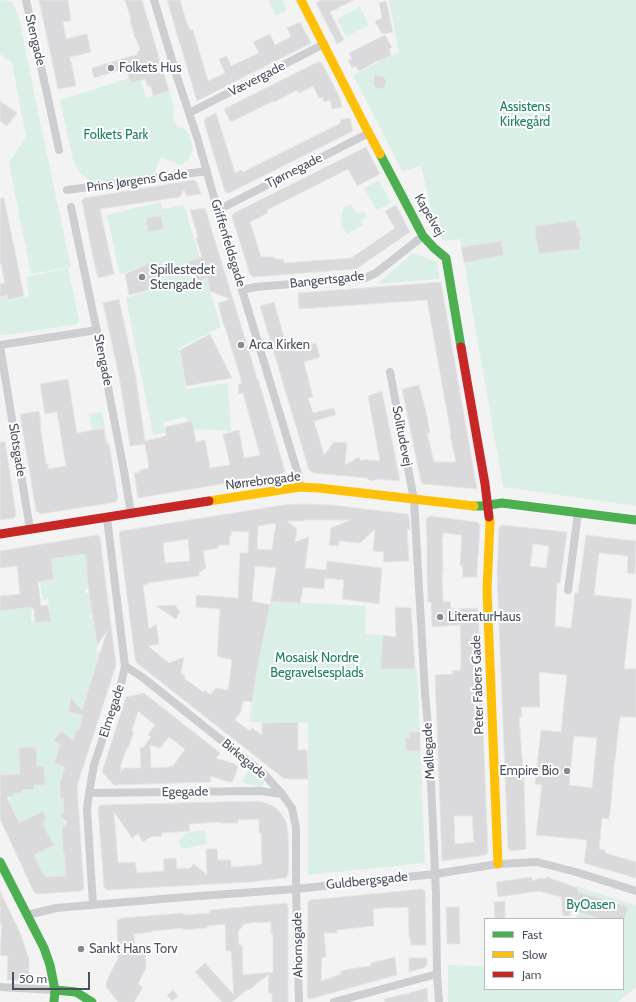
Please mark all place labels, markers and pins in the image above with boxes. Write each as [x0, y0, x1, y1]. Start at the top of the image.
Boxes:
place label: Folkets Hus [119, 60, 182, 76]
marker: Folkets Hus [106, 63, 116, 73]
place label: Spillestedet Stengade [150, 262, 215, 293]
marker: Spillestedet Stengade [137, 272, 147, 282]
place label: Arca Kirken [249, 337, 310, 353]
marker: Arca Kirken [236, 340, 246, 350]
place label: LiteraturHaus [448, 609, 521, 625]
marker: LiteraturHaus [435, 612, 445, 622]
place label: Empire Bio [499, 763, 559, 779]
marker: Empire Bio [562, 766, 572, 776]
place label: Sankt Hans Torv [89, 941, 178, 957]
marker: Sankt Hans Torv [76, 944, 86, 954]

